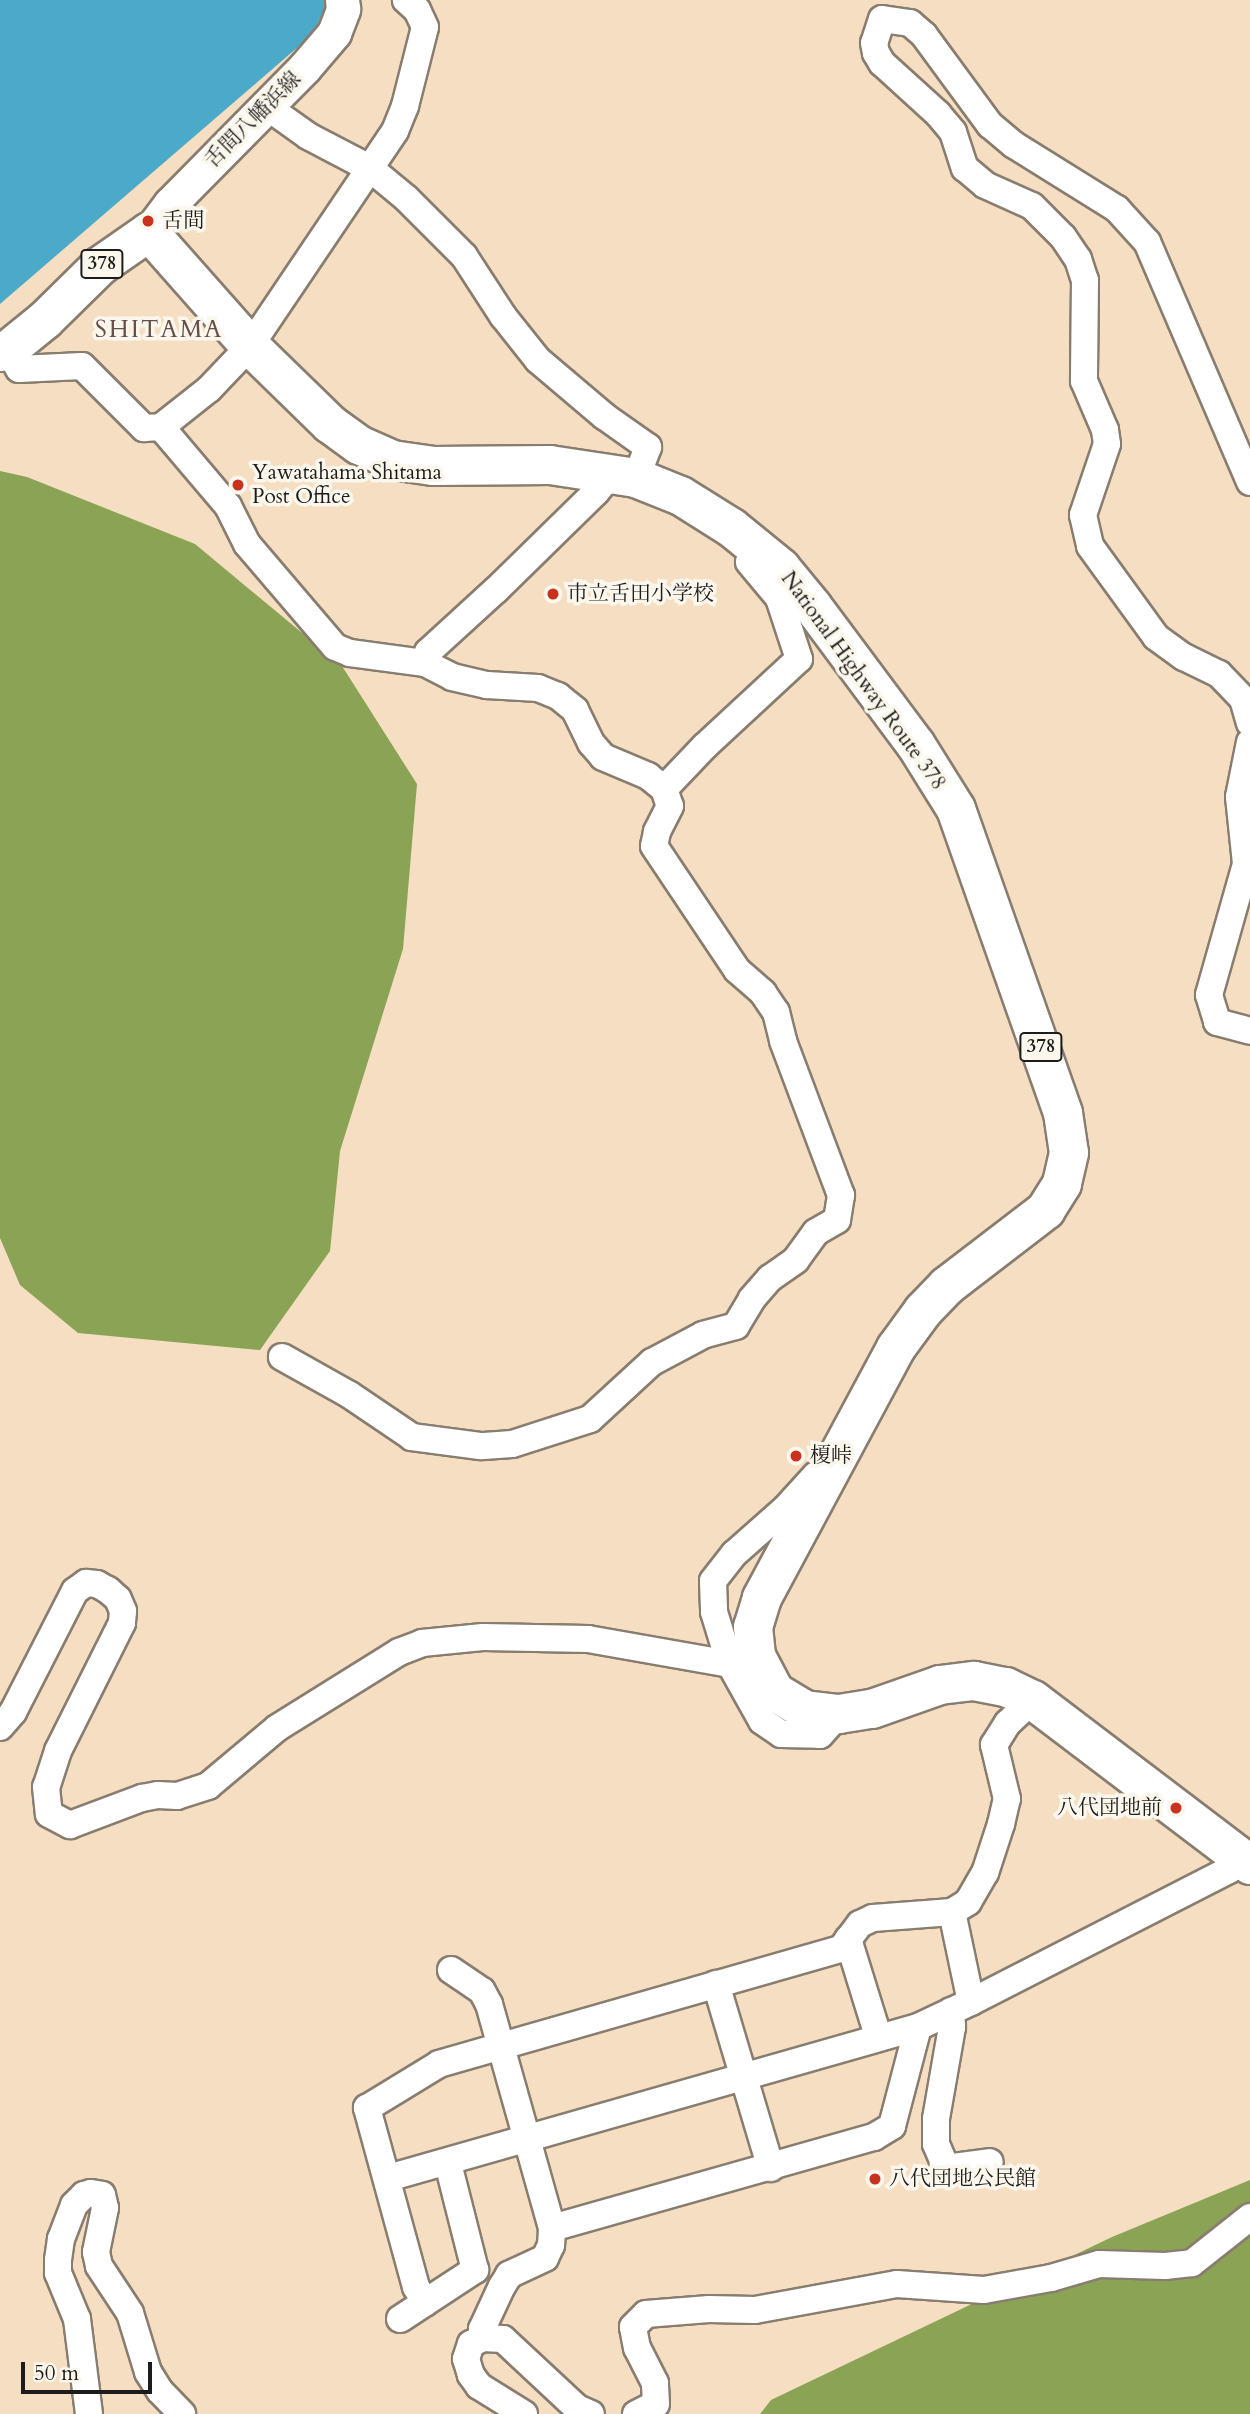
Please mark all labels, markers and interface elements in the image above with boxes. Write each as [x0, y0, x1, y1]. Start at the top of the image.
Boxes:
street label: 舌間八幡浜線 [200, 67, 306, 173]
place label: 舌間 [162, 208, 204, 234]
marker: 舌間 [140, 213, 156, 229]
road number: 378 [79, 248, 125, 280]
district label: SHITAMA [96, 316, 222, 344]
place label: Yawatahama Shitama Post Office [252, 460, 442, 510]
marker: Yawatahama Shitama Post Office [230, 477, 246, 493]
street label: National Highway Route 378 [775, 567, 951, 795]
place label: 市立舌田小学校 [567, 581, 714, 607]
marker: 市立舌田小学校 [545, 586, 561, 602]
road number: 378 [1018, 1032, 1064, 1063]
place label: 榎峠 [810, 1443, 852, 1469]
marker: 榎峠 [788, 1448, 804, 1464]
place label: 八代団地前 [1057, 1795, 1162, 1821]
marker: 八代団地前 [1168, 1800, 1184, 1816]
place label: 八代団地公民館 [889, 2166, 1036, 2192]
marker: 八代団地公民館 [867, 2171, 883, 2187]
scale bar [24, 2348, 156, 2392]
text: 50 m [34, 2359, 79, 2388]

